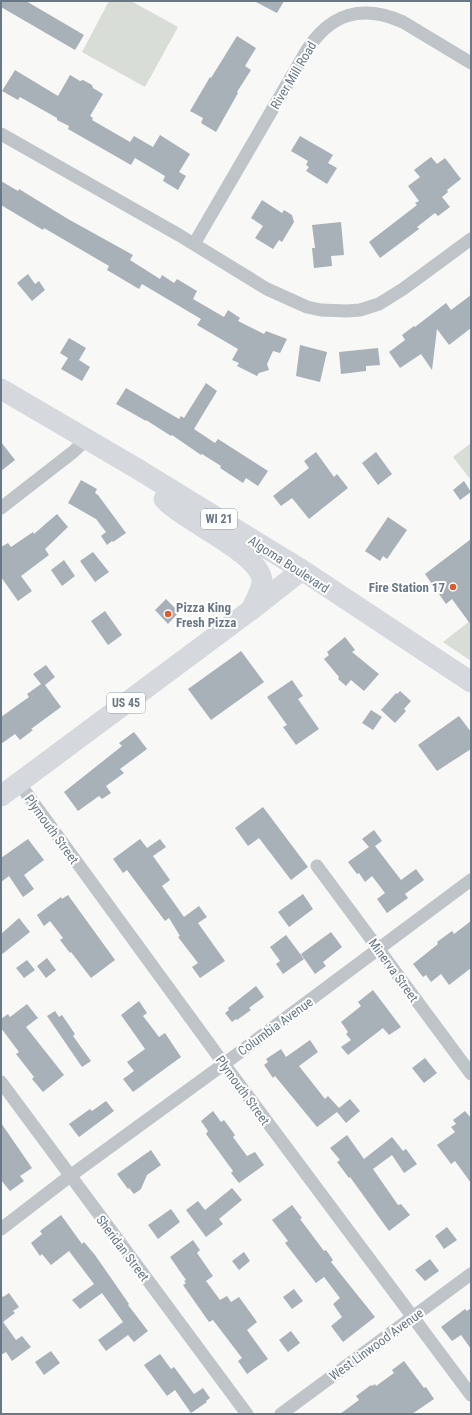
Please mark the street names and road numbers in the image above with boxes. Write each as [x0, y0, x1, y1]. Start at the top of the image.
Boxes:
street label: River Mill Road [267, 39, 319, 112]
road number: WI 21 [201, 509, 237, 529]
street label: Algoma Boulevard [246, 533, 332, 596]
road number: US 45 [107, 693, 145, 713]
street label: Plymouth Street [21, 792, 82, 867]
street label: Minerva Street [366, 936, 422, 1005]
street label: Columbia Avenue [235, 994, 316, 1059]
street label: Plymouth Street [212, 1053, 273, 1128]
street label: Sheridan Street [93, 1212, 152, 1284]
street label: West Linwood Avenue [326, 1305, 426, 1384]

